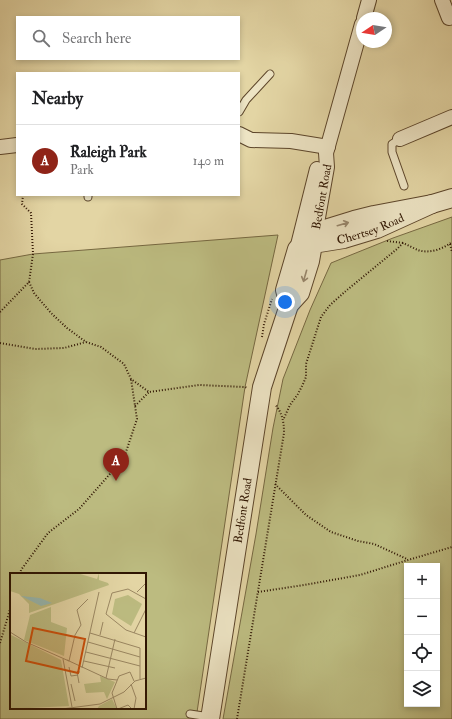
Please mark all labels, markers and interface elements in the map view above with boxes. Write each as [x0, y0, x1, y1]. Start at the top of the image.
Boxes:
north arrow [356, 12, 392, 48]
search box [16, 16, 240, 60]
icon: search [30, 27, 52, 49]
text: Search here [62, 29, 131, 48]
text: Nearby [32, 88, 83, 109]
text: Raleigh Park [70, 143, 147, 162]
text: A [41, 153, 49, 169]
text: 140 m [193, 153, 224, 169]
text: Park [70, 162, 94, 178]
street label: Bedfont Road [309, 163, 335, 231]
street label: Chertsey Road [336, 211, 407, 248]
one-way arrow [336, 220, 349, 227]
one-way arrow [301, 270, 308, 283]
your location [275, 292, 295, 312]
pin: A [103, 448, 129, 481]
street label: Bedfont Road [231, 477, 256, 544]
map controls [404, 563, 440, 707]
button: + [404, 563, 440, 599]
inset map [10, 573, 146, 709]
button: − [404, 599, 440, 635]
button: locate [404, 635, 440, 671]
button: layers [404, 671, 440, 707]

